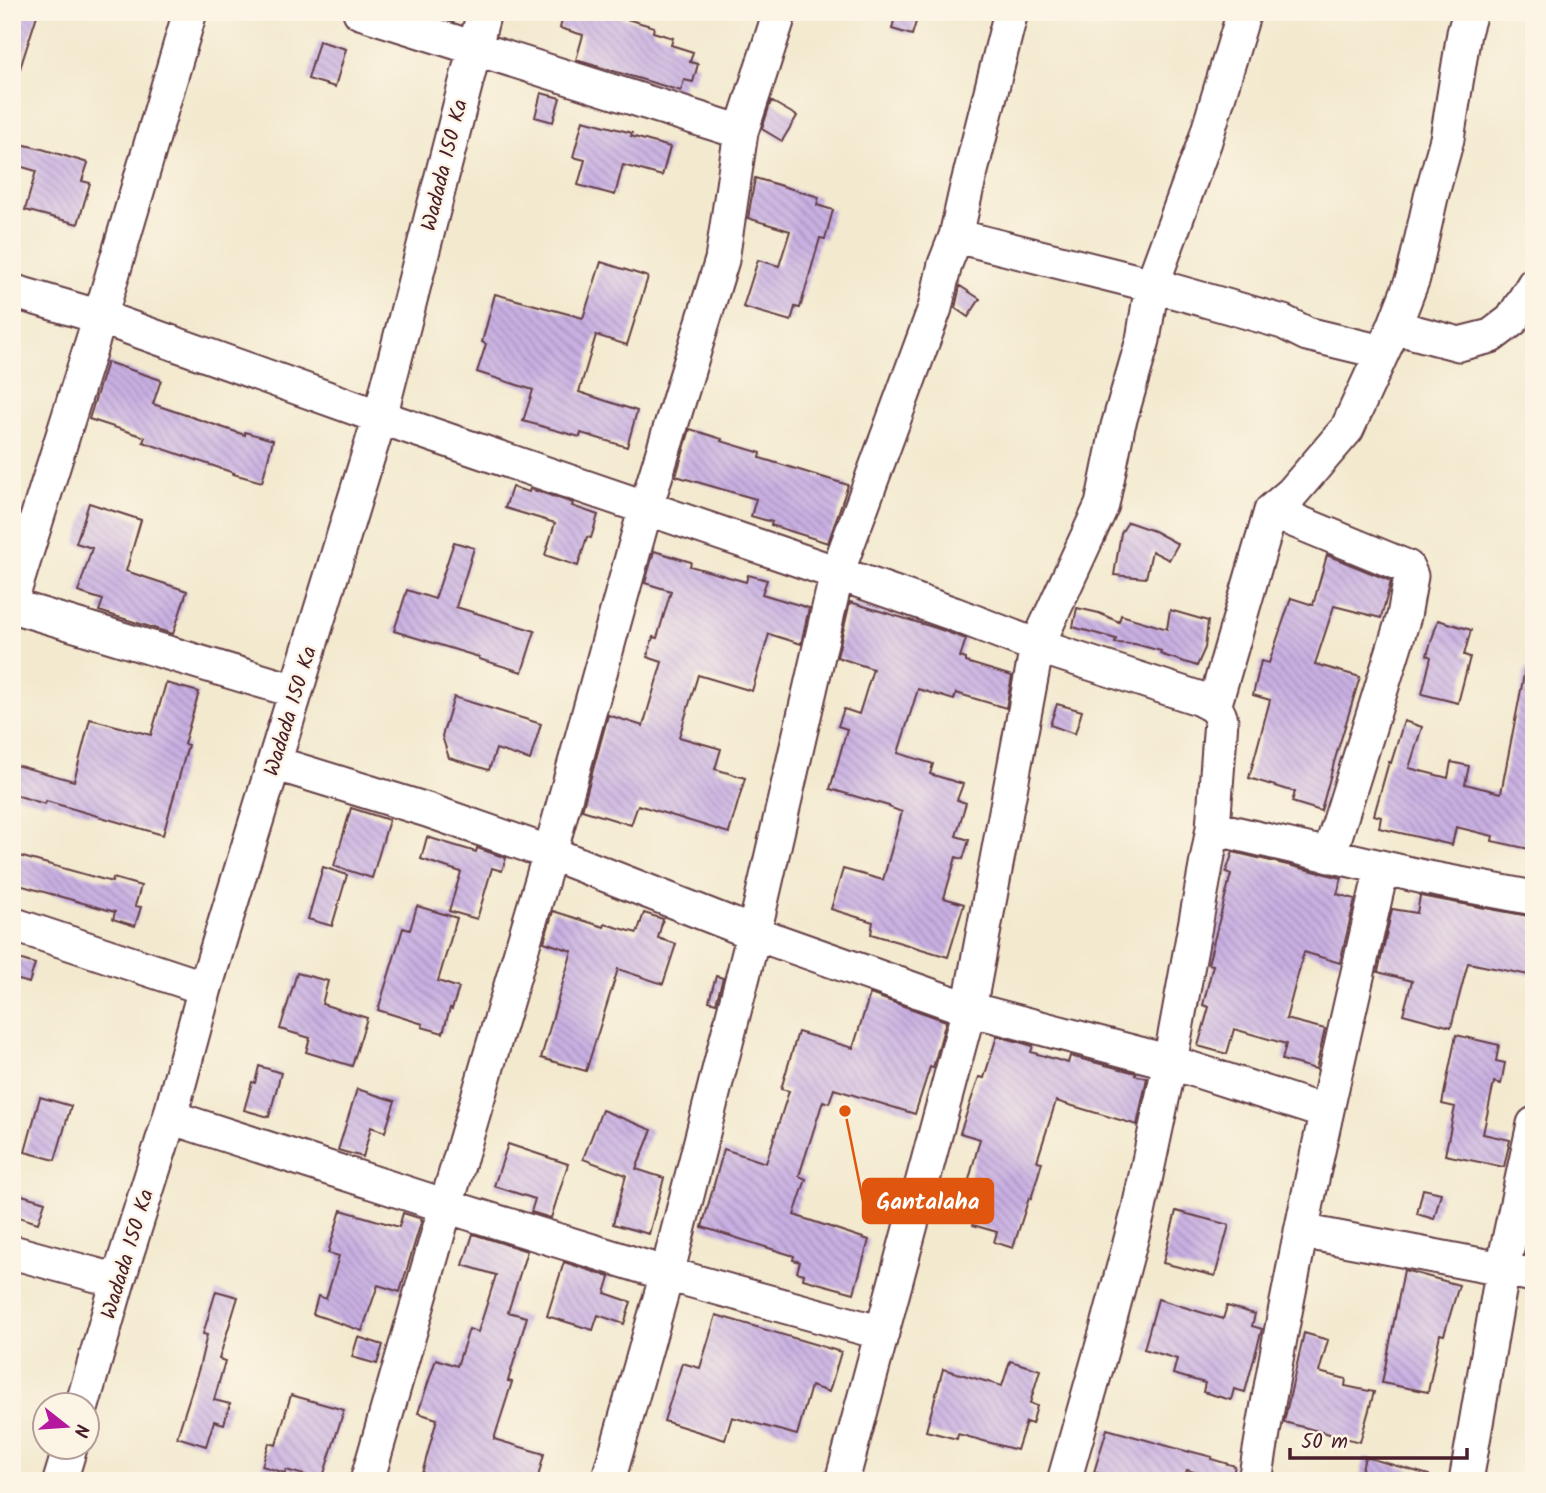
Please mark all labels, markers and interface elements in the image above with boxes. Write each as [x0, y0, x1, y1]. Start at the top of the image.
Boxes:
street label: Wadada 150 Ka [413, 96, 478, 235]
street label: Wadada 150 Ka [256, 642, 327, 781]
callout: Gantalaha [863, 1179, 993, 1223]
street label: Wadada 150 Ka [93, 1185, 164, 1324]
text: Gantalaha [877, 1185, 980, 1221]
north arrow [32, 1392, 102, 1462]
scale bar [1290, 1416, 1467, 1460]
text: N [64, 1420, 96, 1441]
text: 50 m [1301, 1426, 1348, 1459]

